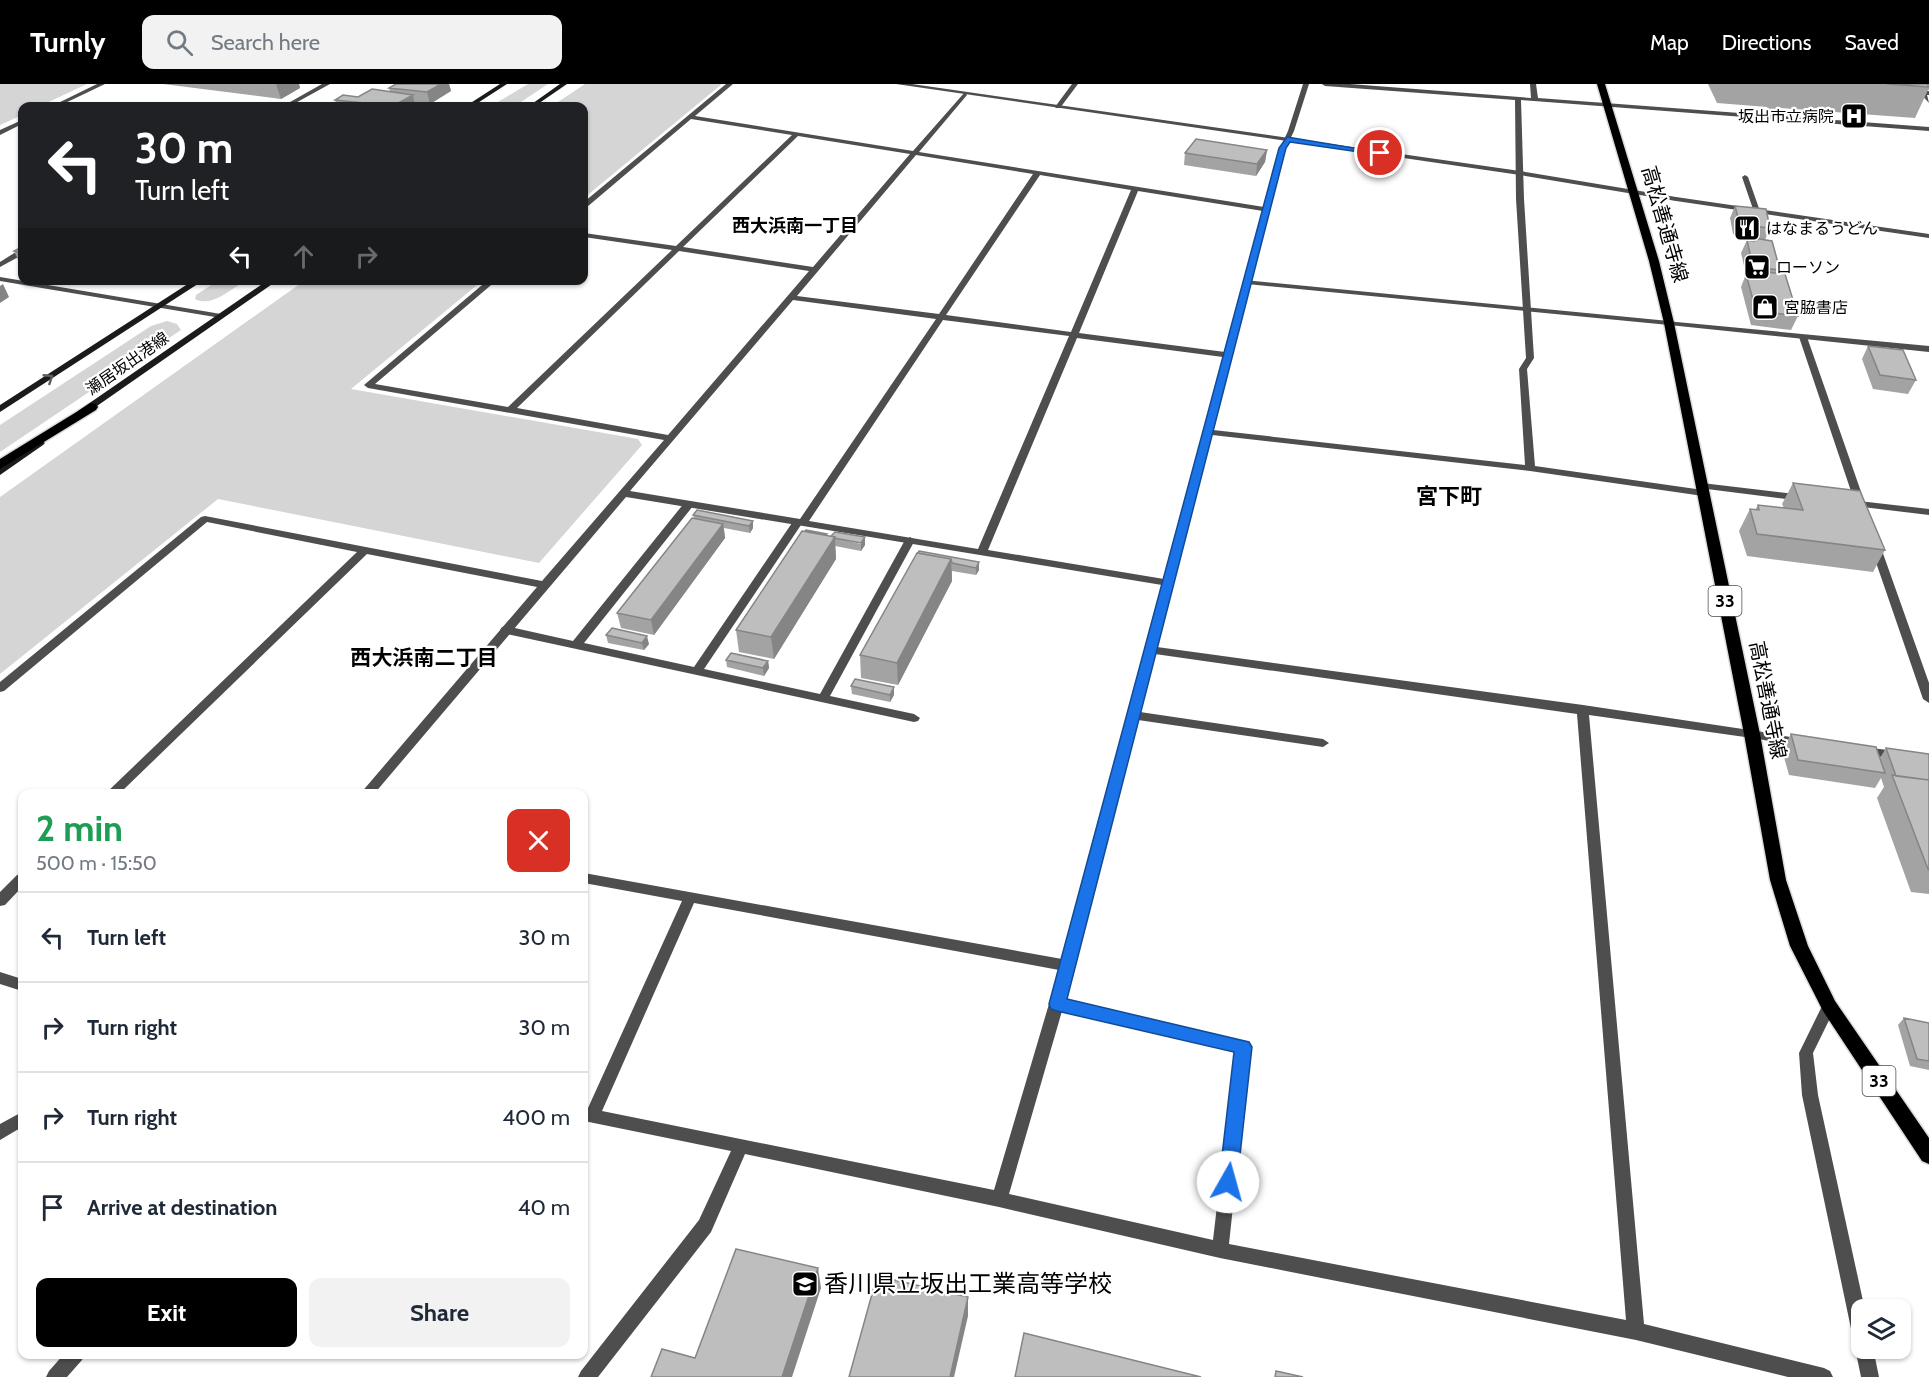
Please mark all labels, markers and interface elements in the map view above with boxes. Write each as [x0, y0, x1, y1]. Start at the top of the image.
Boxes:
search box [142, 15, 562, 69]
text: Turnly [30, 25, 106, 59]
icon: search [163, 26, 196, 59]
text: Search here [211, 29, 320, 56]
text: Map [1650, 30, 1689, 55]
text: Directions [1722, 30, 1811, 55]
text: Saved [1844, 30, 1899, 55]
hospital icon: 坂出市立病院 [1839, 101, 1869, 131]
place label: 坂出市立病院 [1738, 107, 1834, 126]
text: 30 m [135, 122, 233, 174]
icon: left [36, 126, 114, 204]
pin [1354, 127, 1405, 178]
icon: arrive [1363, 136, 1396, 169]
street label: 高松善通寺線 [1637, 163, 1693, 285]
text: Turn left [135, 174, 229, 207]
restaurant icon: はなまるうどん [1732, 213, 1762, 243]
district label: 西大浜南一丁目 [732, 215, 858, 237]
place label: はなまるうどん [1766, 219, 1878, 238]
icon: left [224, 240, 257, 273]
icon: ahead [287, 240, 320, 273]
icon: right [350, 240, 383, 273]
supermarket icon: ローソン [1742, 252, 1772, 282]
place label: ローソン [1776, 258, 1840, 277]
shop icon: 宮脇書店 [1750, 292, 1780, 322]
place label: 宮脇書店 [1784, 298, 1848, 317]
street label: 瀬居坂出港線 [83, 328, 172, 399]
one-way arrow [43, 373, 53, 385]
district label: 宮下町 [1416, 483, 1482, 510]
road number: 33 [1708, 586, 1742, 616]
street label: 高松善通寺線 [1745, 639, 1791, 761]
district label: 西大浜南二丁目 [351, 645, 498, 670]
text: 2 min [36, 806, 123, 850]
button: close [507, 809, 570, 872]
text: 500 m · 15:50 [36, 851, 157, 875]
icon: left [36, 921, 69, 954]
text: Turn left [87, 924, 166, 951]
text: 30 m [518, 924, 570, 951]
icon: right [36, 1011, 69, 1044]
text: Turn right [87, 1014, 177, 1041]
text: 30 m [518, 1014, 570, 1041]
road number: 33 [1862, 1066, 1896, 1096]
icon: right [36, 1101, 69, 1134]
text: Turn right [87, 1104, 177, 1131]
text: 400 m [502, 1104, 570, 1131]
position arrow [1196, 1150, 1260, 1214]
icon: arrive [36, 1191, 69, 1224]
text: Arrive at destination [87, 1194, 277, 1221]
text: 40 m [518, 1194, 570, 1221]
school or university icon: 香川県立坂出工業高等学校 [790, 1269, 820, 1299]
place label: 香川県立坂出工業高等学校 [824, 1269, 1112, 1298]
button: Exit [36, 1278, 297, 1347]
button: Share [309, 1278, 570, 1347]
map controls [1851, 1299, 1911, 1359]
button: layers [1851, 1299, 1911, 1359]

